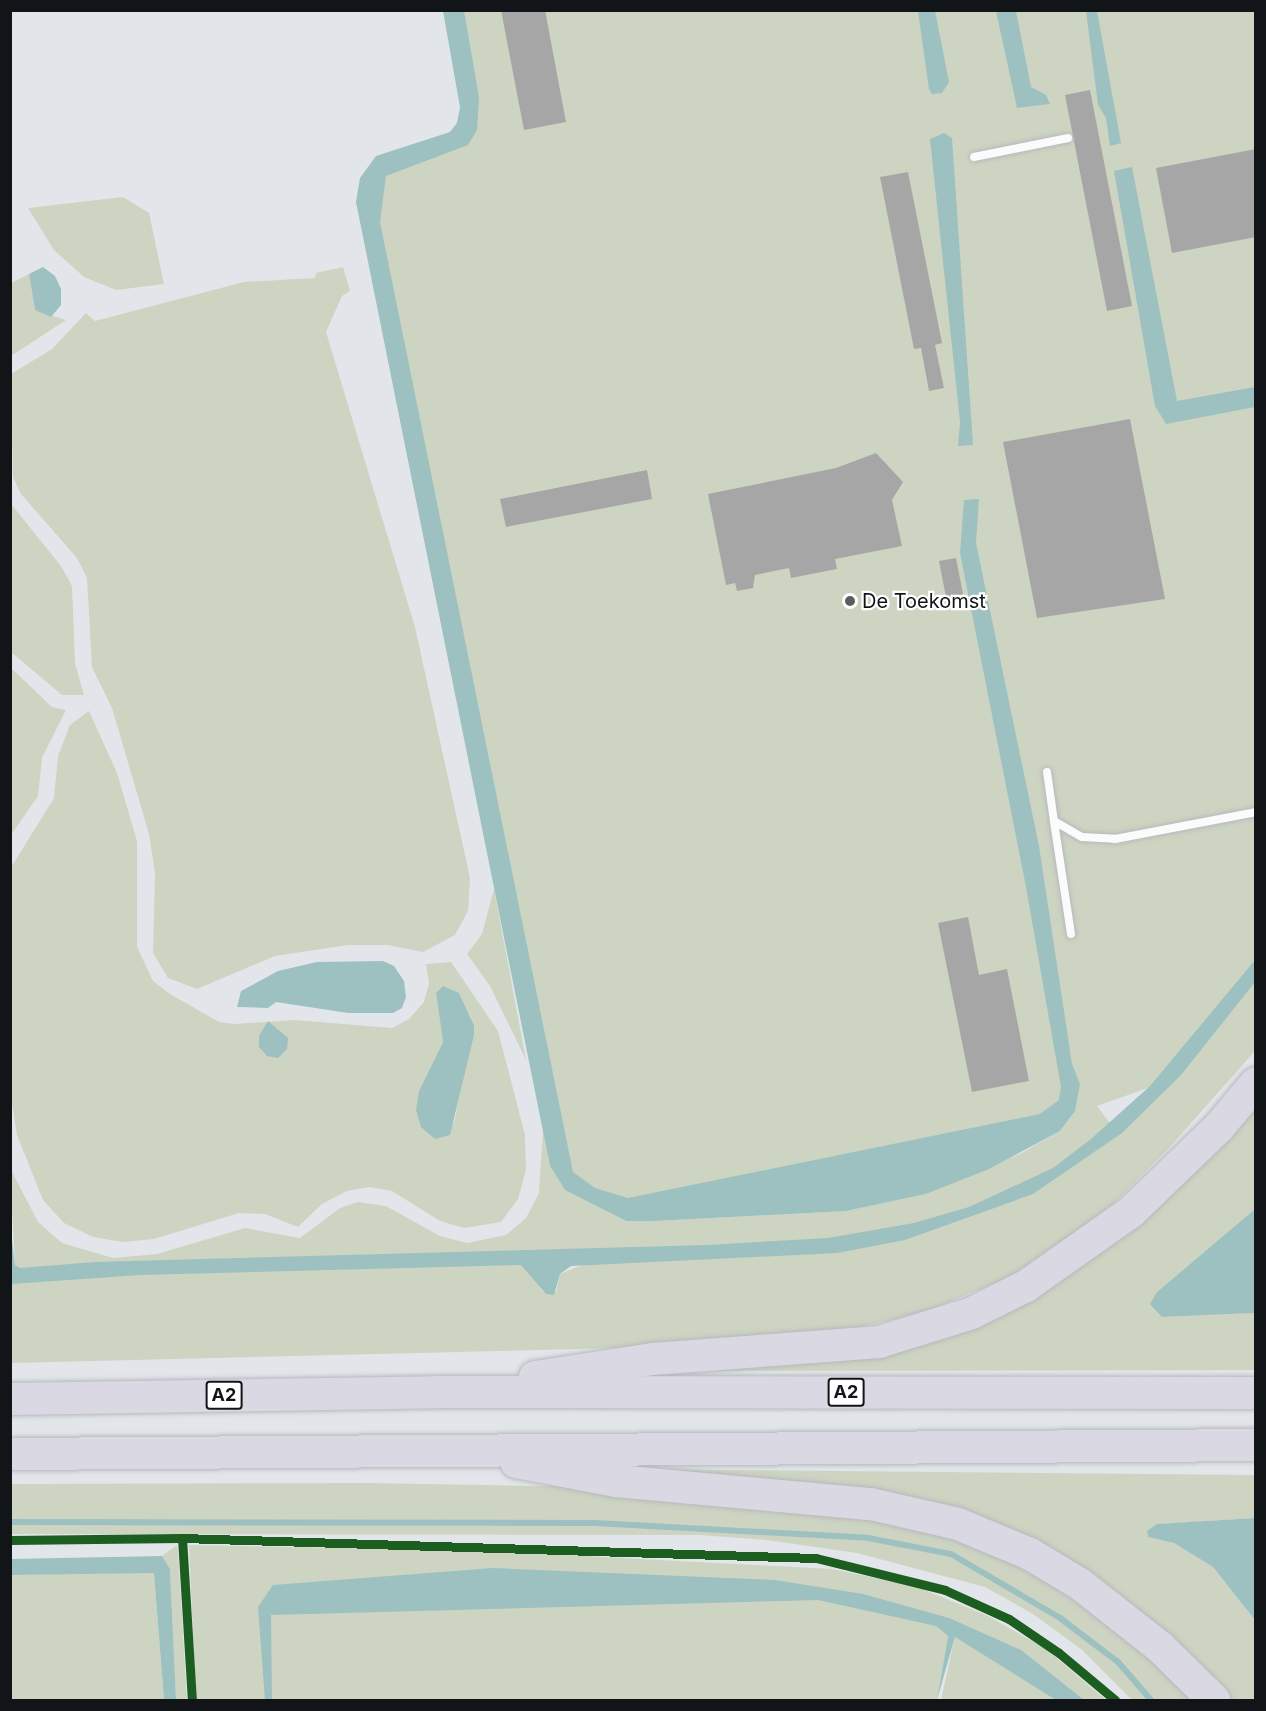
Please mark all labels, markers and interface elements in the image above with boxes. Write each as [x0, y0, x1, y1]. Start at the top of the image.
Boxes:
place label: De Toekomst [862, 589, 986, 613]
marker: De Toekomst [843, 594, 857, 608]
road number: A2 [826, 1377, 866, 1407]
road number: A2 [204, 1380, 244, 1410]

